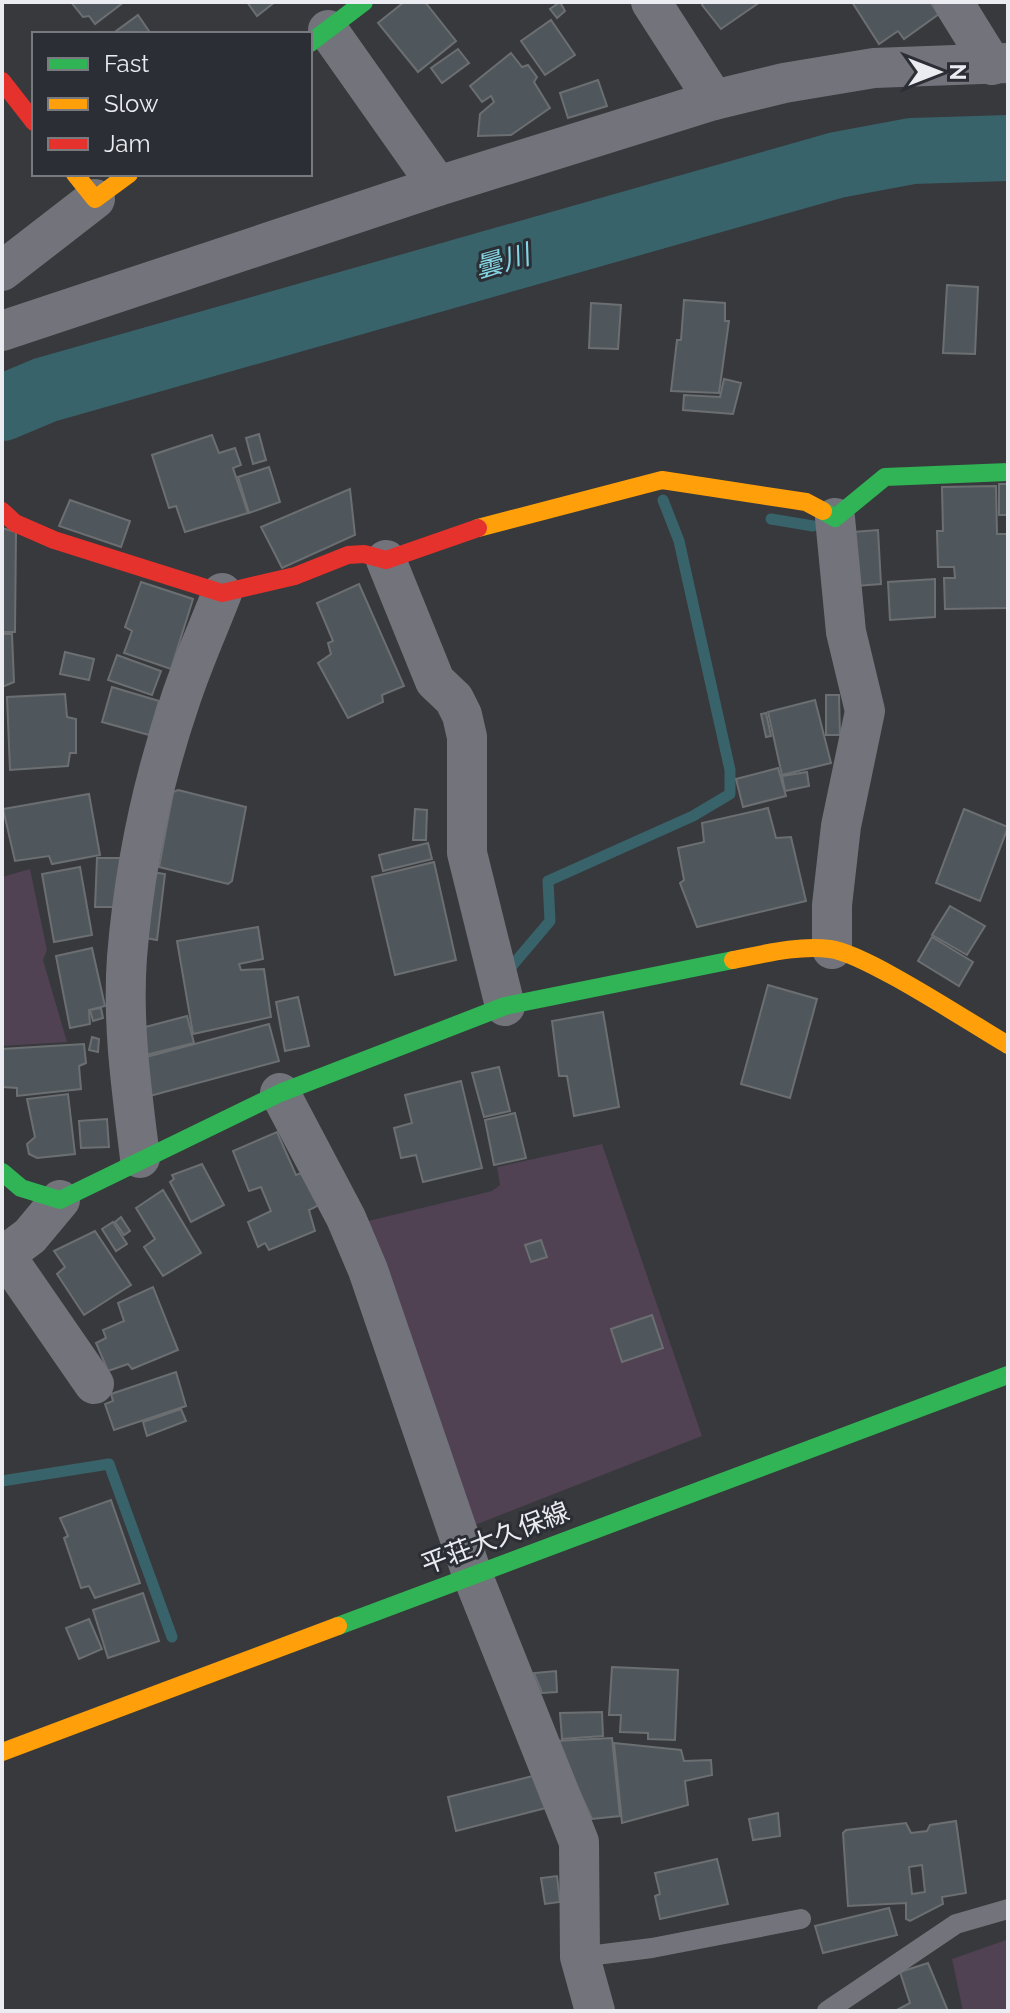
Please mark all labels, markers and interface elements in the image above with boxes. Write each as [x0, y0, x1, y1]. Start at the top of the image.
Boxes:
legend [32, 32, 312, 176]
north arrow [898, 32, 978, 112]
text: Fast [104, 49, 149, 78]
text: N [945, 64, 971, 80]
text: Slow [104, 89, 159, 118]
text: Jam [104, 129, 150, 158]
water label: 曇川 [471, 237, 536, 285]
street label: 平荘大久保線 [417, 1496, 573, 1580]

